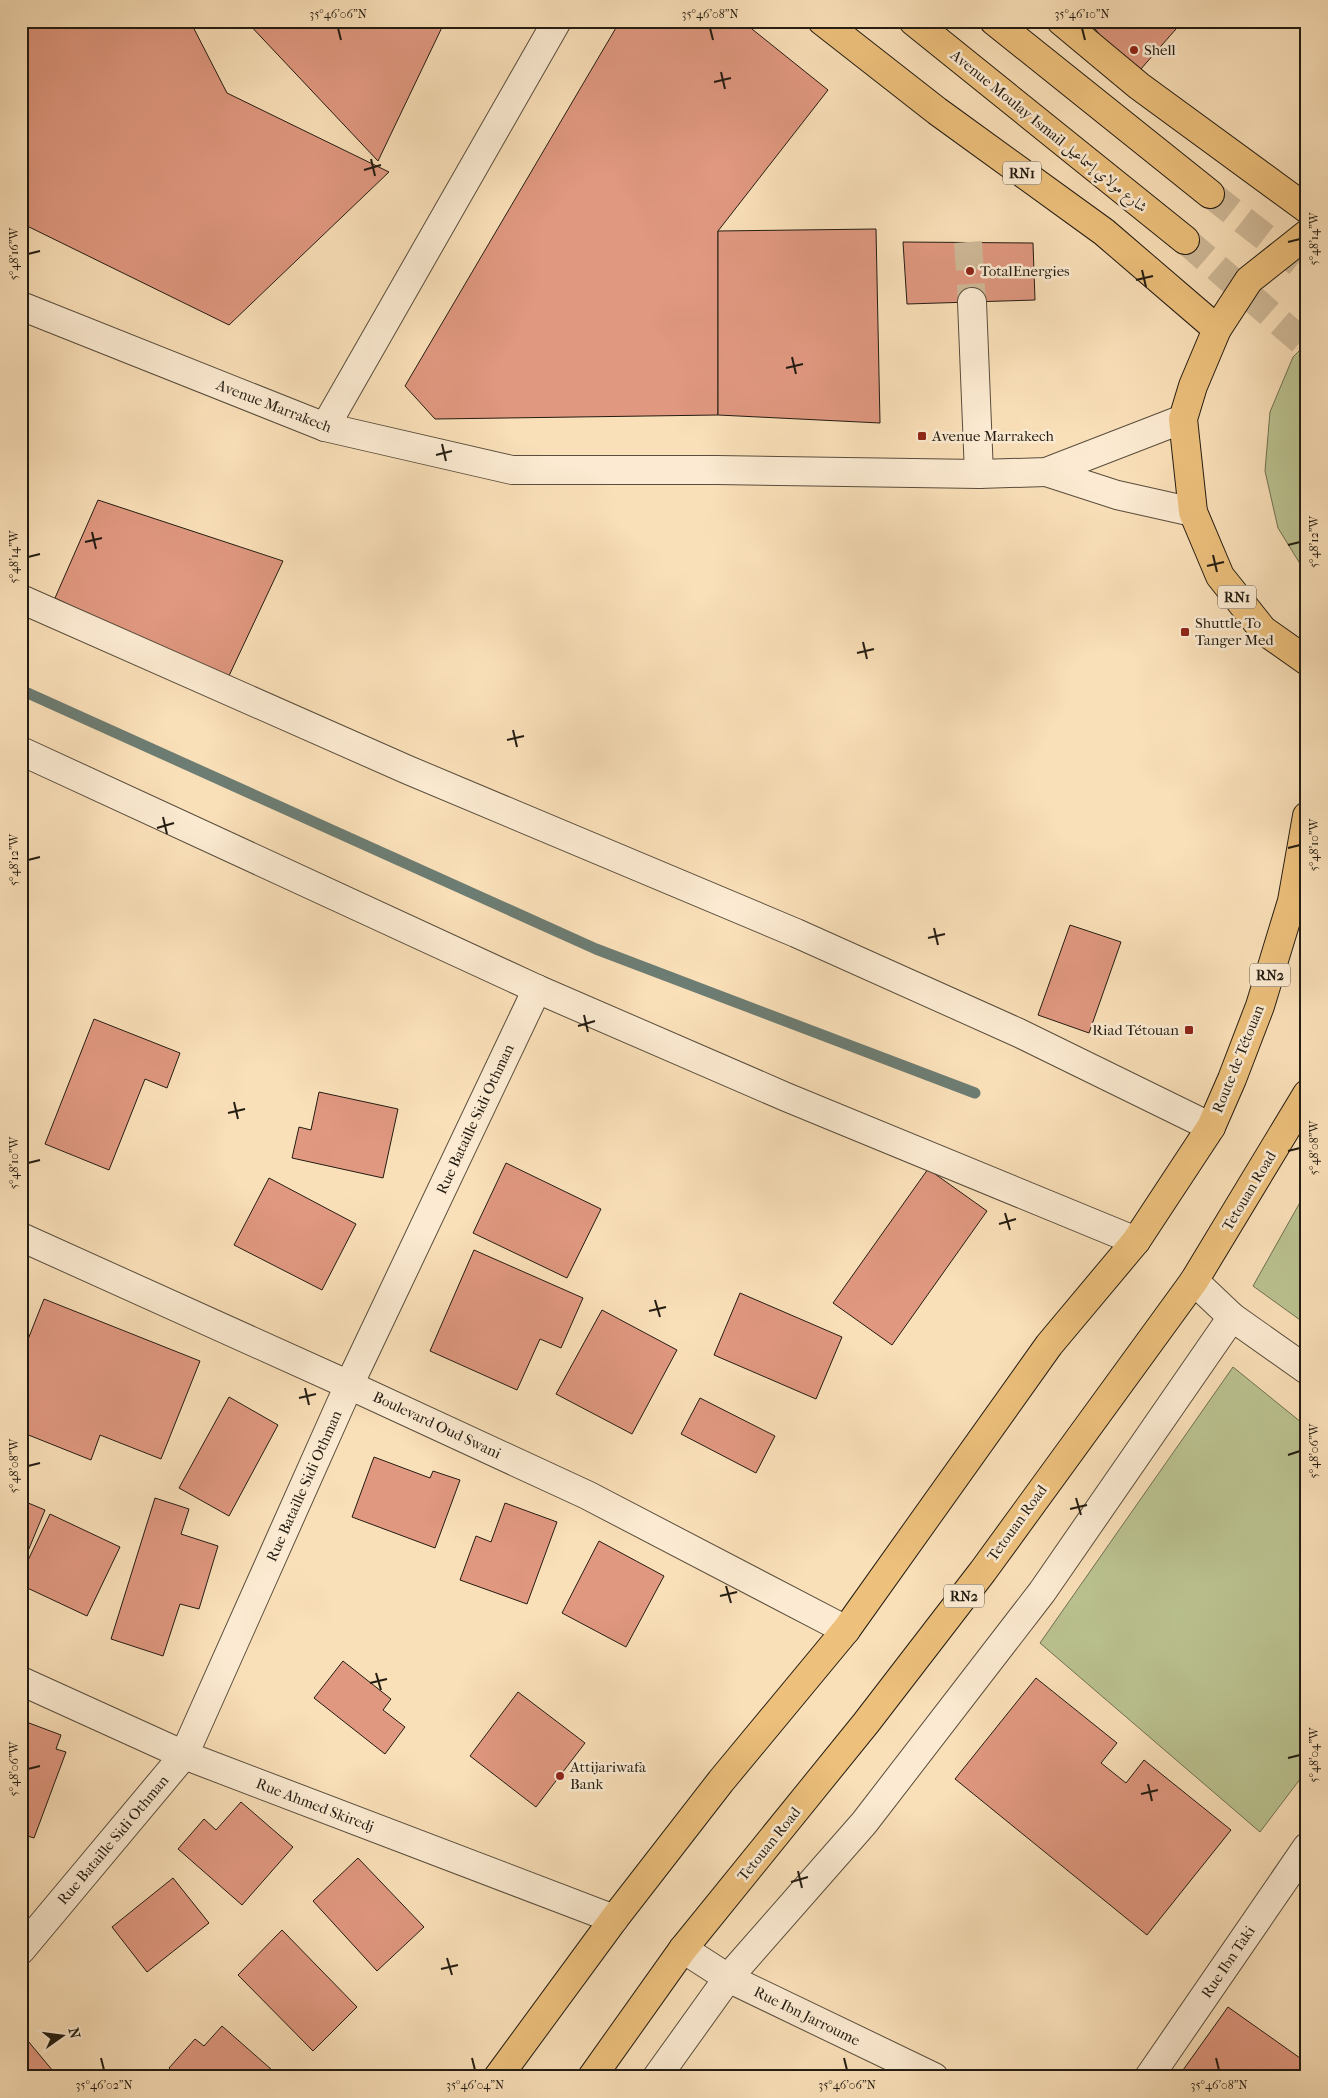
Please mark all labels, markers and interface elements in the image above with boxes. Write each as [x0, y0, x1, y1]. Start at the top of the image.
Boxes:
text: 35°46'06"N [309, 7, 367, 21]
text: 35°46'08"N [681, 7, 739, 21]
text: 35°46'10"N [1054, 7, 1110, 21]
place label: Shell [1144, 41, 1176, 59]
marker: Shell [1128, 44, 1140, 56]
street label: Avenue Moulay Ismail شارع مولاي إسماعيل [944, 45, 1151, 219]
road number: RN1 [1003, 162, 1041, 184]
text: 5°48'14"W [1307, 211, 1321, 266]
text: 5°48'16"W [7, 227, 21, 280]
place label: TotalEnergies [980, 262, 1070, 280]
marker: TotalEnergies [964, 265, 976, 277]
street label: Avenue Marrakech [213, 375, 335, 436]
place label: Avenue Marrakech [931, 427, 1054, 445]
marker: Avenue Marrakech [916, 430, 928, 442]
text: 5°48'12"W [1307, 515, 1321, 568]
text: 5°48'14"W [7, 529, 21, 584]
road number: RN1 [1218, 586, 1256, 608]
place label: Shuttle To Tanger Med [1195, 614, 1274, 649]
marker: Shuttle To Tanger Med [1179, 626, 1191, 638]
text: 5°48'10"W [1307, 818, 1321, 871]
text: 5°48'12"W [7, 833, 21, 886]
road number: RN2 [1250, 964, 1290, 986]
street label: Route de Tétouan [1208, 1002, 1268, 1116]
place label: Riad Tétouan [1092, 1021, 1179, 1039]
marker: Riad Tétouan [1183, 1024, 1195, 1036]
street label: Rue Bataille Sidi Othman [432, 1041, 518, 1197]
text: 5°48'08"W [1307, 1120, 1321, 1175]
text: 5°48'10"W [7, 1136, 21, 1189]
street label: Tetouan Road [1218, 1147, 1280, 1234]
street label: Boulevard Oud Swani [370, 1387, 504, 1463]
street label: Rue Bataille Sidi Othman [263, 1407, 346, 1564]
text: 5°48'06"W [1307, 1422, 1321, 1478]
text: 5°48'08"W [7, 1438, 21, 1493]
street label: Tetouan Road [983, 1481, 1051, 1565]
road number: RN2 [944, 1584, 984, 1608]
text: 5°48'04"W [1307, 1726, 1321, 1783]
text: 5°48'06"W [7, 1740, 21, 1796]
place label: Attijariwafa Bank [569, 1758, 647, 1793]
marker: Attijariwafa Bank [554, 1770, 566, 1782]
street label: Rue Bataille Sidi Othman [54, 1771, 173, 1908]
street label: Rue Ahmed Skiredj [254, 1774, 376, 1836]
street label: Tetouan Road [734, 1803, 805, 1885]
street label: Rue Ibn Taki [1197, 1922, 1259, 2002]
street label: Rue Ibn Jarroume [751, 1982, 864, 2050]
north arrow [38, 2010, 88, 2060]
text: N [65, 2026, 84, 2041]
text: 35°46'02"N [75, 2078, 133, 2092]
text: 35°46'04"N [446, 2078, 504, 2092]
text: 35°46'06"N [818, 2078, 876, 2092]
text: 35°46'08"N [1190, 2078, 1248, 2092]

